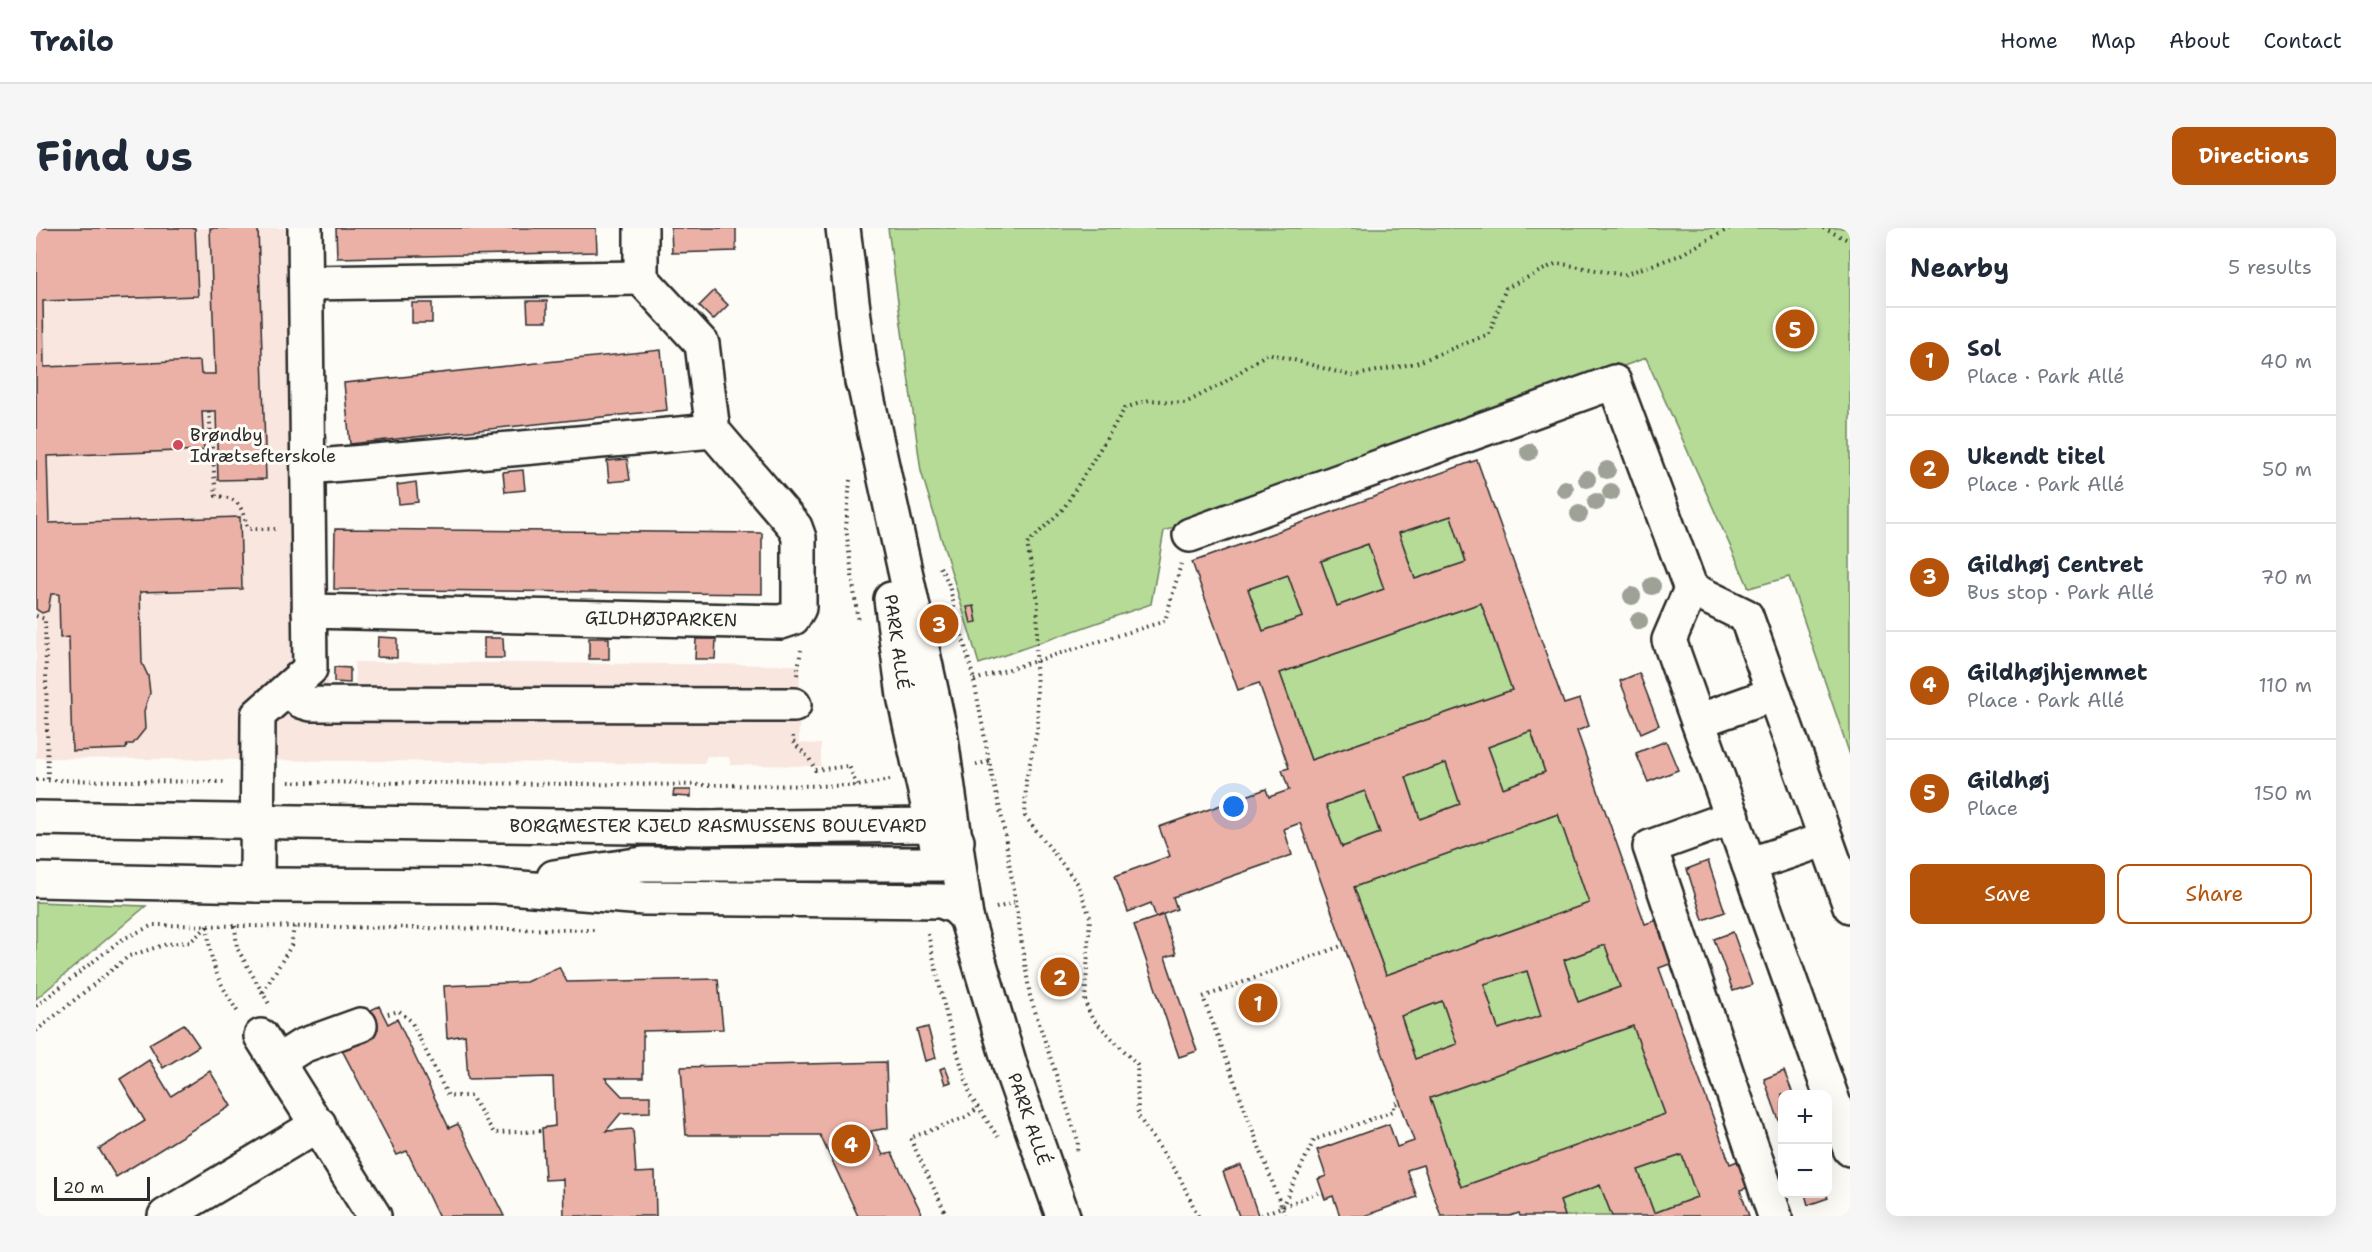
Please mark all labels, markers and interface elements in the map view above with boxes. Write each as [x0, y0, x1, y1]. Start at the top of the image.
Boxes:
text: Trailo [30, 22, 114, 60]
text: Home [2000, 27, 2058, 55]
text: Map [2091, 27, 2136, 55]
text: About [2169, 27, 2230, 55]
text: Contact [2263, 27, 2342, 55]
button: Directions [2172, 127, 2336, 185]
text: Find us [36, 128, 193, 184]
text: Nearby [1910, 250, 2009, 285]
text: 5 results [2228, 254, 2312, 280]
pin: 5 [1776, 306, 1814, 352]
text: Sol [1967, 334, 2002, 363]
text: 1 [1925, 348, 1934, 374]
text: 40 m [2260, 348, 2312, 374]
text: Place · Park Allé [1967, 363, 2125, 389]
place label: Brøndby Idrætsefterskole [190, 423, 336, 468]
marker: Brøndby Idrætsefterskole [171, 438, 185, 452]
text: Ukendt titel [1967, 442, 2105, 471]
text: 2 [1923, 456, 1937, 482]
text: 50 m [2262, 456, 2312, 482]
text: Place · Park Allé [1967, 471, 2125, 497]
text: Gildhøj Centret [1967, 550, 2143, 579]
text: 3 [1923, 564, 1937, 590]
text: 70 m [2260, 564, 2312, 590]
text: Bus stop · Park Allé [1967, 579, 2154, 605]
street label: PARK ALLÉ [878, 593, 916, 691]
pin: 3 [920, 602, 958, 646]
street label: GILDHØJPARKEN [585, 606, 737, 632]
text: Gildhøjhjemmet [1967, 658, 2148, 687]
text: 4 [1923, 672, 1937, 698]
text: 110 m [2258, 672, 2312, 698]
text: Place · Park Allé [1967, 687, 2125, 713]
text: Gildhøj [1967, 766, 2050, 795]
text: 5 [1923, 780, 1936, 806]
text: 150 m [2254, 780, 2312, 806]
your location [1219, 792, 1248, 821]
text: Place [1967, 795, 2018, 821]
street label: BORGMESTER KJELD RASMUSSENS BOULEVARD [509, 814, 927, 838]
button: Save [1910, 864, 2105, 924]
button: Share [2117, 864, 2312, 924]
pin: 2 [1040, 954, 1080, 999]
pin: 1 [1238, 980, 1278, 1026]
street label: PARK ALLÉ [1002, 1070, 1056, 1168]
map controls [1778, 1090, 1832, 1198]
button: + [1778, 1090, 1832, 1144]
pin: 4 [832, 1122, 870, 1166]
button: − [1778, 1144, 1832, 1198]
scale bar [54, 1174, 150, 1202]
text: 20 m [63, 1177, 104, 1198]

